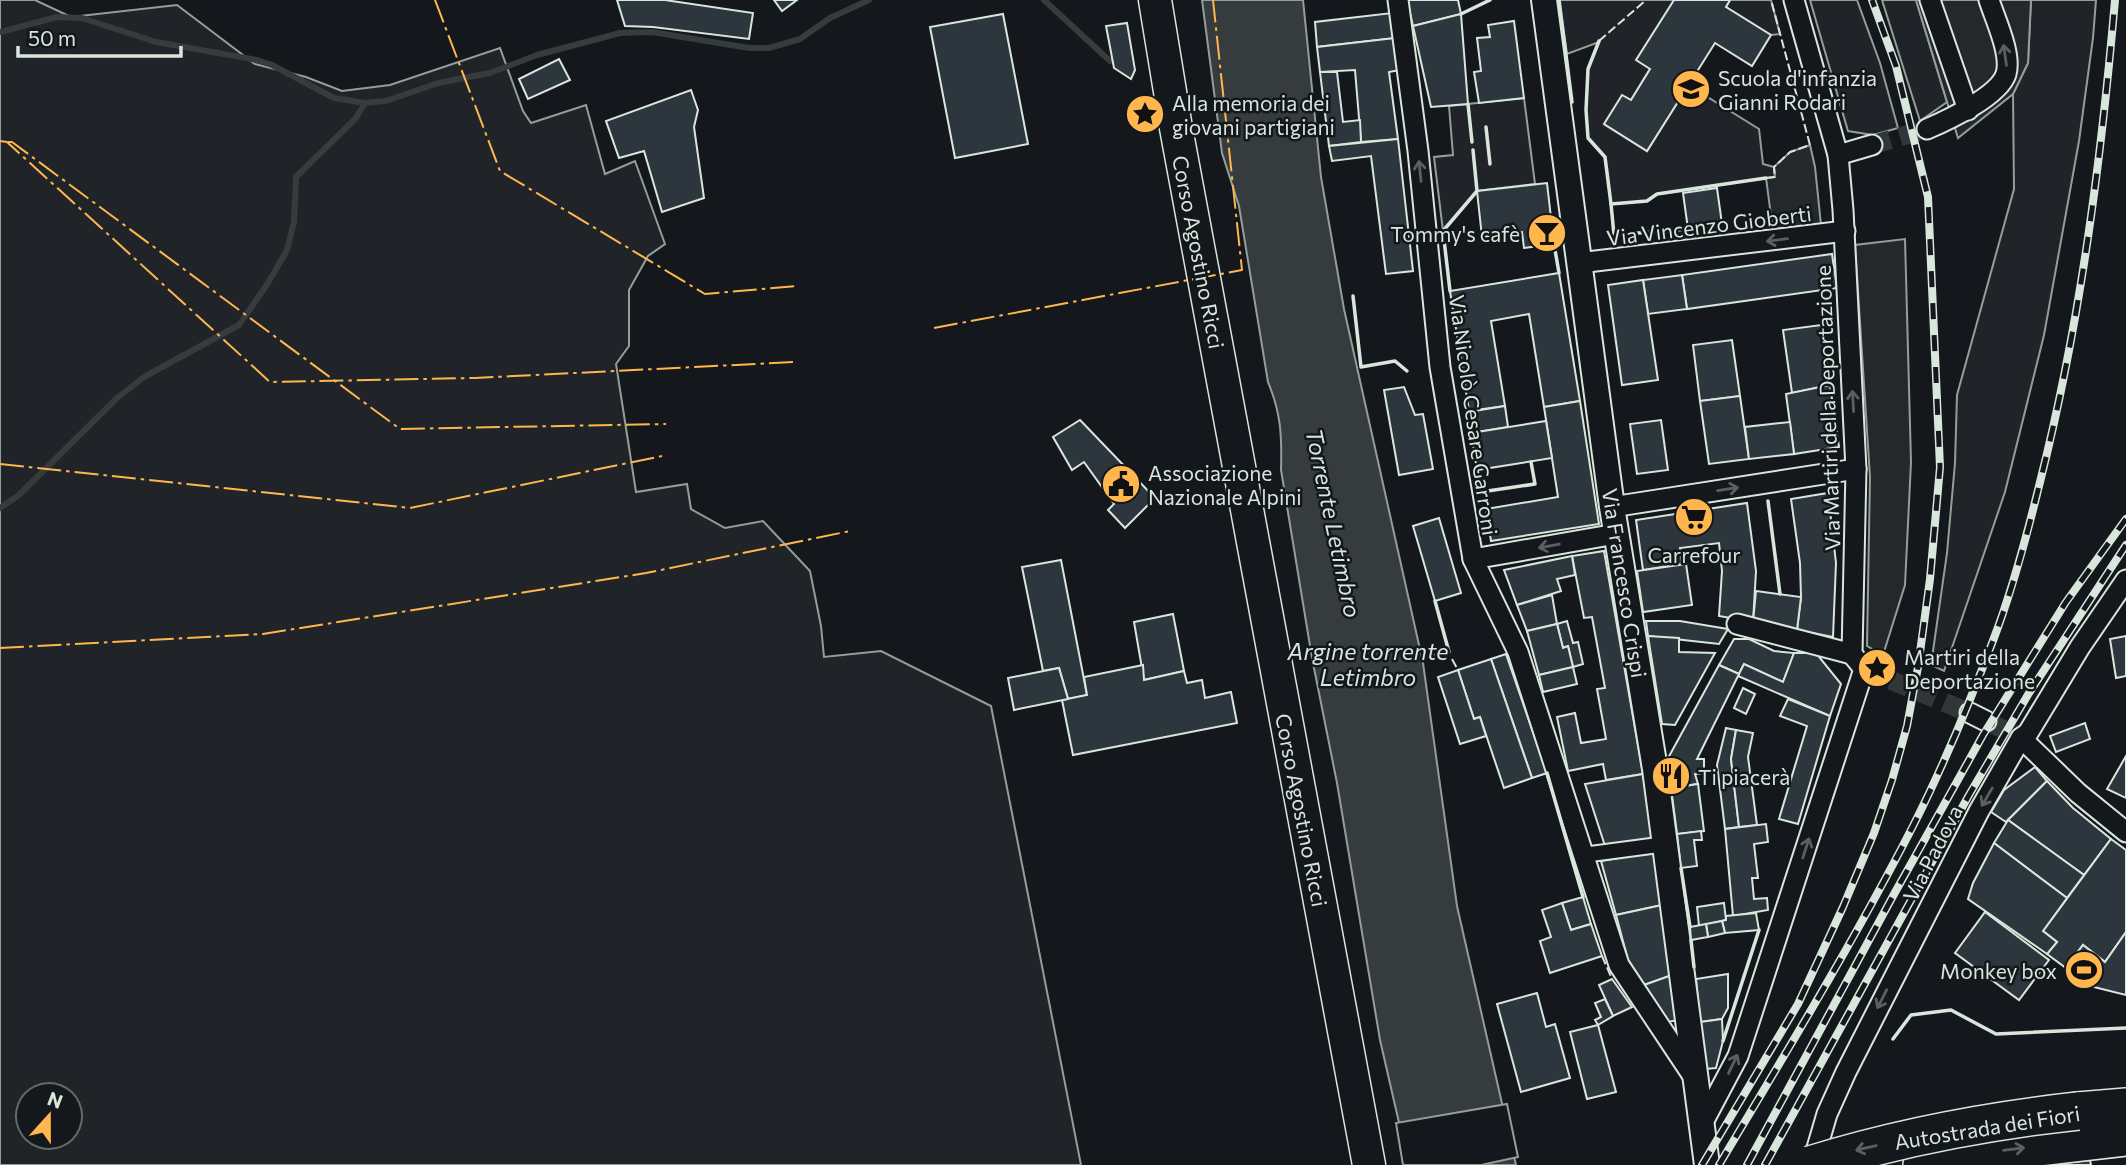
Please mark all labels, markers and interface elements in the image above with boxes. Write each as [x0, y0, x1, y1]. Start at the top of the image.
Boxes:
scale bar [18, 14, 180, 58]
text: 50 m [28, 25, 76, 50]
one-way arrow [1998, 44, 2011, 67]
place label: Scuola d'infanzia Gianni Rodari [1718, 65, 1877, 114]
school or university icon: Scuola d'infanzia Gianni Rodari [1670, 68, 1712, 110]
place label: Alla memoria dei giovani partigiani [1172, 90, 1335, 139]
place icon: Alla memoria dei giovani partigiani [1124, 93, 1166, 135]
street label: Corso Agostino Ricci [1168, 153, 1230, 351]
one-way arrow [1413, 160, 1426, 183]
street label: Via Vincenzo Gioberti [1605, 200, 1813, 250]
bar icon: Tommy's cafè [1526, 212, 1568, 254]
place label: Tommy's cafè [1390, 221, 1520, 246]
one-way arrow [1766, 233, 1789, 246]
street label: Via Martiri della Deportazione [1810, 265, 1844, 551]
street label: Via Nicolò Cesare Garroni [1445, 293, 1503, 537]
one-way arrow [1846, 389, 1859, 412]
water label: Torrente Letimbro [1300, 426, 1368, 620]
place label: Associazione Nazionale Alpini [1148, 460, 1302, 509]
public building icon: Associazione Nazionale Alpini [1100, 463, 1142, 505]
one-way arrow [1716, 483, 1739, 496]
street label: Via Francesco Crispi [1598, 487, 1652, 679]
supermarket icon: Carrefour [1673, 496, 1715, 538]
one-way arrow [1538, 540, 1561, 553]
place label: Carrefour [1647, 542, 1741, 567]
water label: Argine torrente Letimbro [1287, 637, 1448, 691]
place label: Martiri della Deportazione [1904, 644, 2035, 693]
place icon: Martiri della Deportazione [1856, 647, 1898, 689]
street label: Corso Agostino Ricci [1271, 711, 1333, 909]
restaurant icon: Ti piacerà [1650, 755, 1692, 797]
place label: Ti piacerà [1698, 764, 1790, 789]
one-way arrow [1980, 786, 1993, 807]
street label: Via Padova [1897, 801, 1967, 905]
one-way arrow [1800, 838, 1813, 860]
sports icon: Monkey box [2063, 949, 2105, 991]
place label: Monkey box [1940, 958, 2057, 983]
one-way arrow [1875, 988, 1889, 1009]
one-way arrow [1727, 1054, 1741, 1075]
north arrow [14, 1081, 84, 1151]
text: N [44, 1086, 66, 1113]
street label: Autostrada dei Fiori [1892, 1100, 2082, 1154]
one-way arrow [1855, 1142, 1878, 1156]
one-way arrow [2002, 1143, 2025, 1156]

